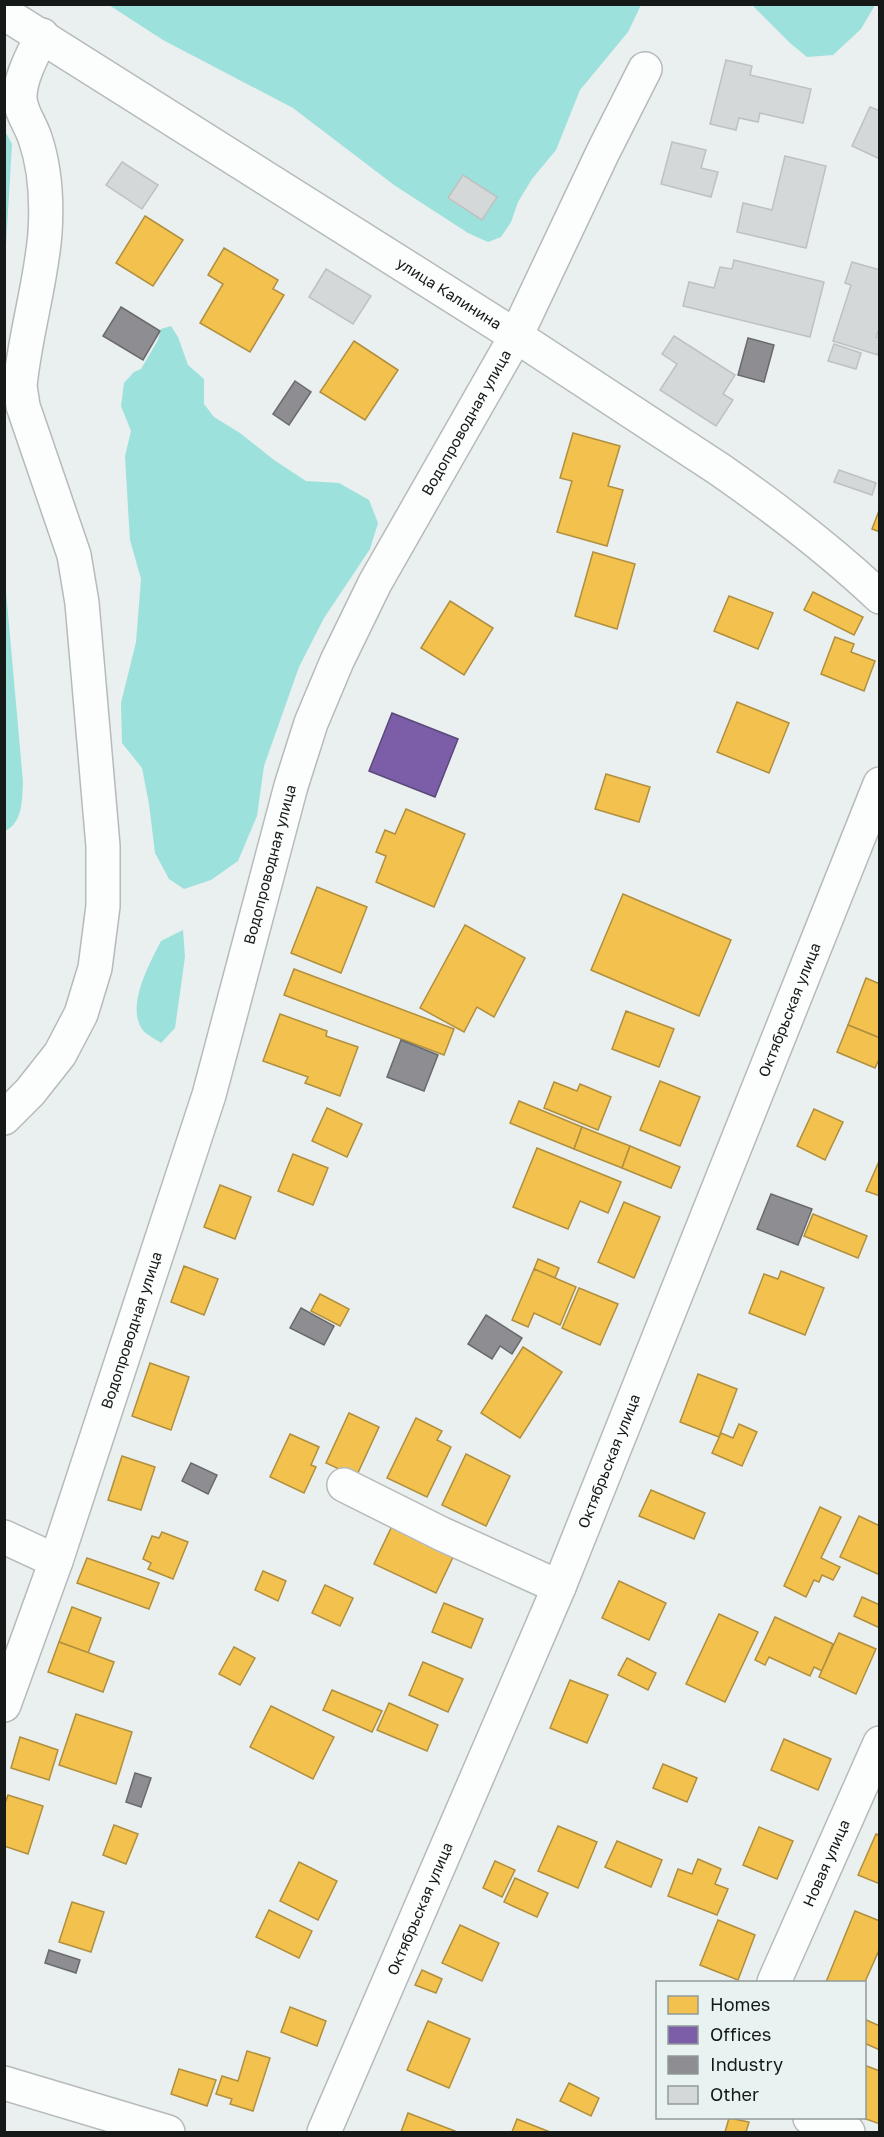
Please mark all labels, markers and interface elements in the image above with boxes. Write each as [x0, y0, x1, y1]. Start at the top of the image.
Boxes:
street label: улица Калинина [394, 253, 505, 333]
street label: Водопроводная улица [417, 346, 514, 498]
street label: Водопроводная улица [239, 782, 299, 946]
street label: Октябрьская улица [754, 940, 824, 1079]
street label: Водопроводная улица [97, 1249, 165, 1411]
street label: Октябрьская улица [573, 1391, 643, 1531]
street label: Новая улица [799, 1816, 853, 1909]
street label: Октябрьская улица [383, 1839, 456, 1978]
legend [656, 1981, 866, 2119]
text: Homes [710, 1993, 770, 2015]
text: Offices [710, 2023, 771, 2045]
text: Industry [710, 2053, 783, 2075]
text: Other [710, 2083, 759, 2105]

